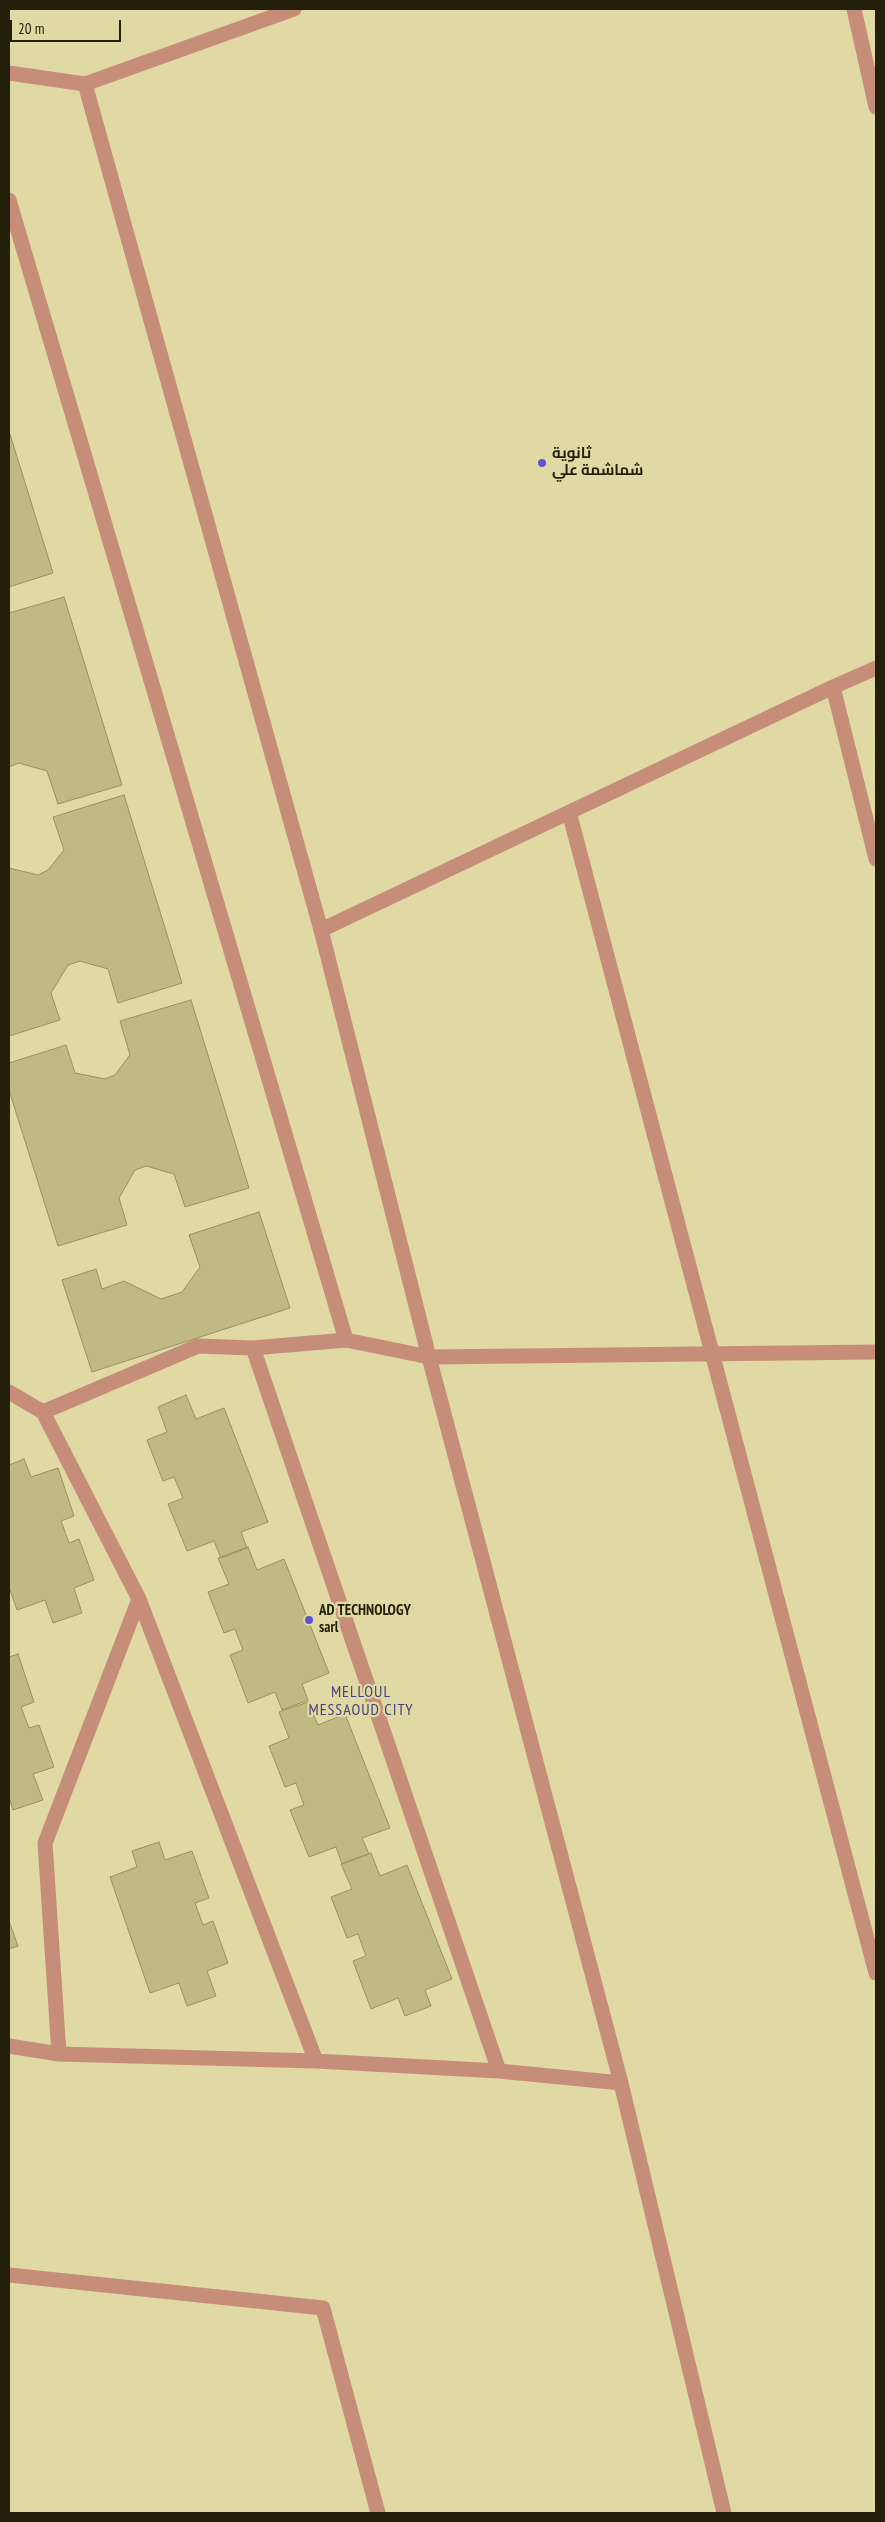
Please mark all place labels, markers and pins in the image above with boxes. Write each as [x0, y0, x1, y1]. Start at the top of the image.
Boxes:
place label: ثانوية شماشمة علي [552, 445, 643, 480]
marker: ثانوية شماشمة علي [536, 457, 548, 469]
place label: AD TECHNOLOGY sarl [319, 1602, 411, 1637]
marker: AD TECHNOLOGY sarl [303, 1614, 315, 1626]

